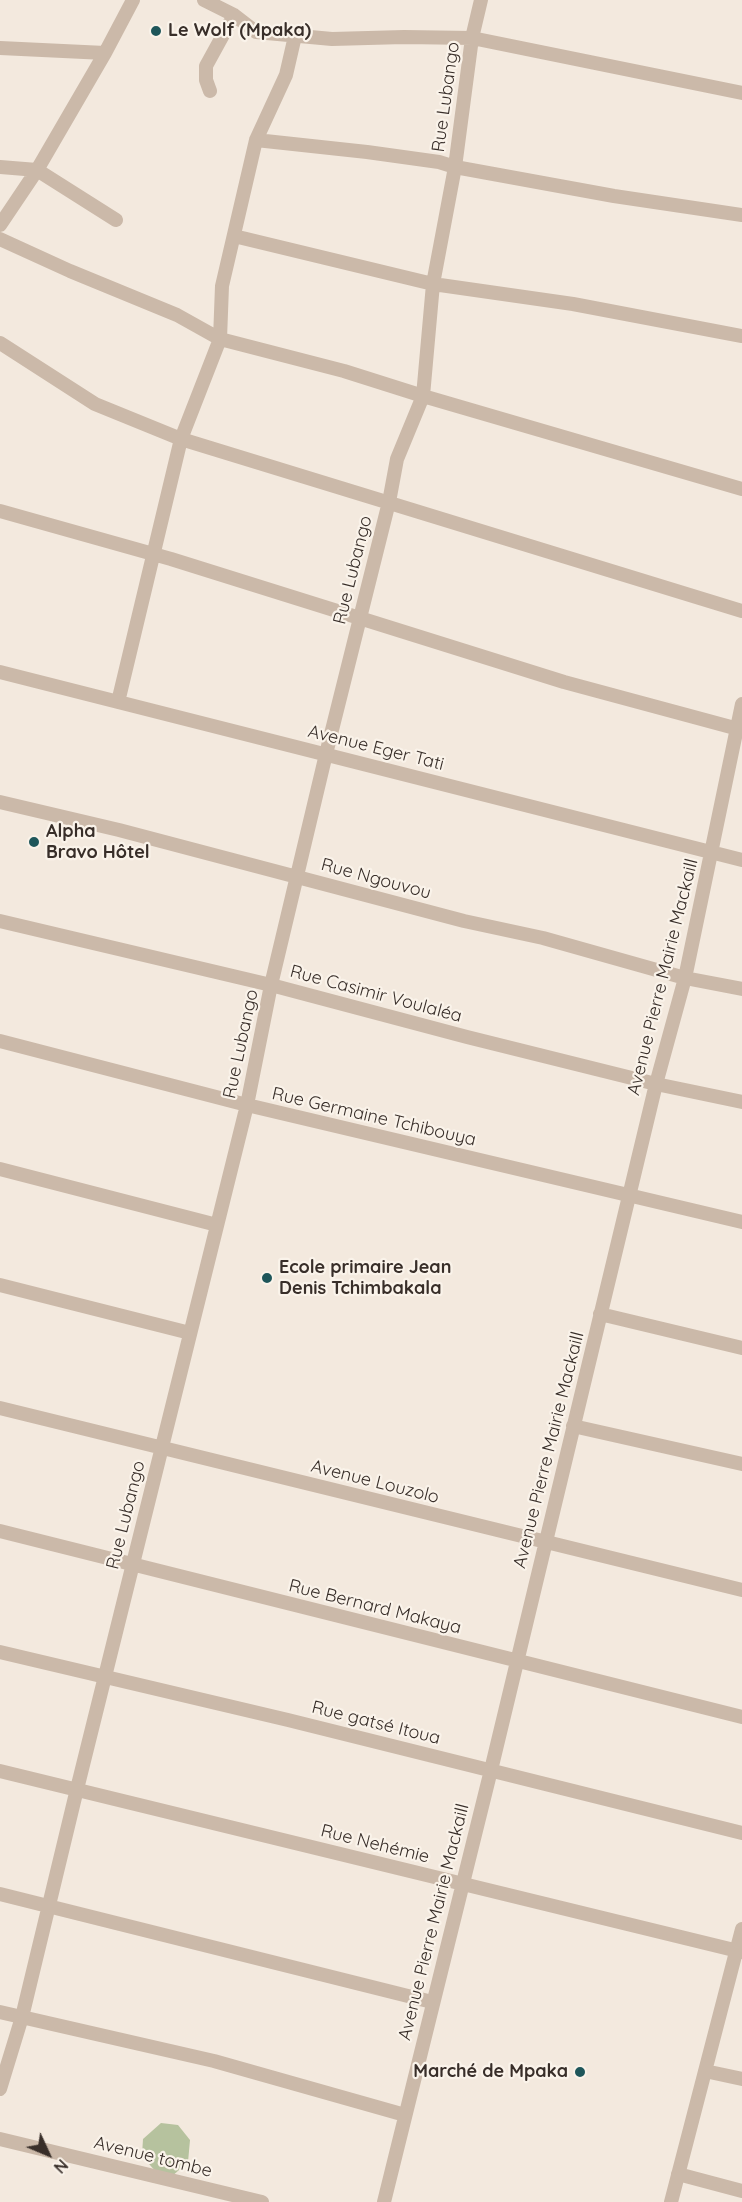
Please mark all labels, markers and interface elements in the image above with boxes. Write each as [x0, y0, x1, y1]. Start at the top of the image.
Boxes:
place label: Le Wolf (Mpaka) [168, 20, 311, 42]
marker: Le Wolf (Mpaka) [149, 24, 163, 38]
street label: Rue Lubango [428, 41, 464, 153]
street label: Rue Lubango [329, 514, 377, 626]
street label: Avenue Eger Tati [306, 721, 446, 775]
place label: Alpha Bravo Hôtel [46, 821, 150, 864]
marker: Alpha Bravo Hôtel [27, 835, 41, 849]
street label: Rue Ngouvou [319, 854, 433, 904]
street label: Avenue Pierre Mairie Mackaill [623, 856, 703, 1098]
street label: Rue Casimir Voulaléa [288, 961, 464, 1027]
street label: Rue Lubango [219, 987, 263, 1101]
street label: Rue Germaine Tchibouya [270, 1083, 478, 1151]
place label: Ecole primaire Jean Denis Tchimbakala [279, 1257, 451, 1300]
marker: Ecole primaire Jean Denis Tchimbakala [260, 1271, 274, 1285]
street label: Avenue Pierre Mairie Mackaill [509, 1329, 589, 1571]
street label: Avenue Louzolo [309, 1456, 441, 1508]
street label: Rue Lubango [102, 1459, 150, 1571]
street label: Rue Bernard Makaya [286, 1575, 464, 1639]
street label: Rue gatsé Itoua [309, 1697, 443, 1749]
street label: Avenue Pierre Mairie Mackaill [394, 1801, 474, 2043]
street label: Rue Nehémie [318, 1820, 432, 1868]
place label: Marché de Mpaka [413, 2061, 568, 2083]
marker: Marché de Mpaka [573, 2065, 587, 2079]
north arrow [18, 2124, 78, 2184]
street label: Avenue tombe [92, 2132, 214, 2182]
text: N [50, 2155, 72, 2178]

